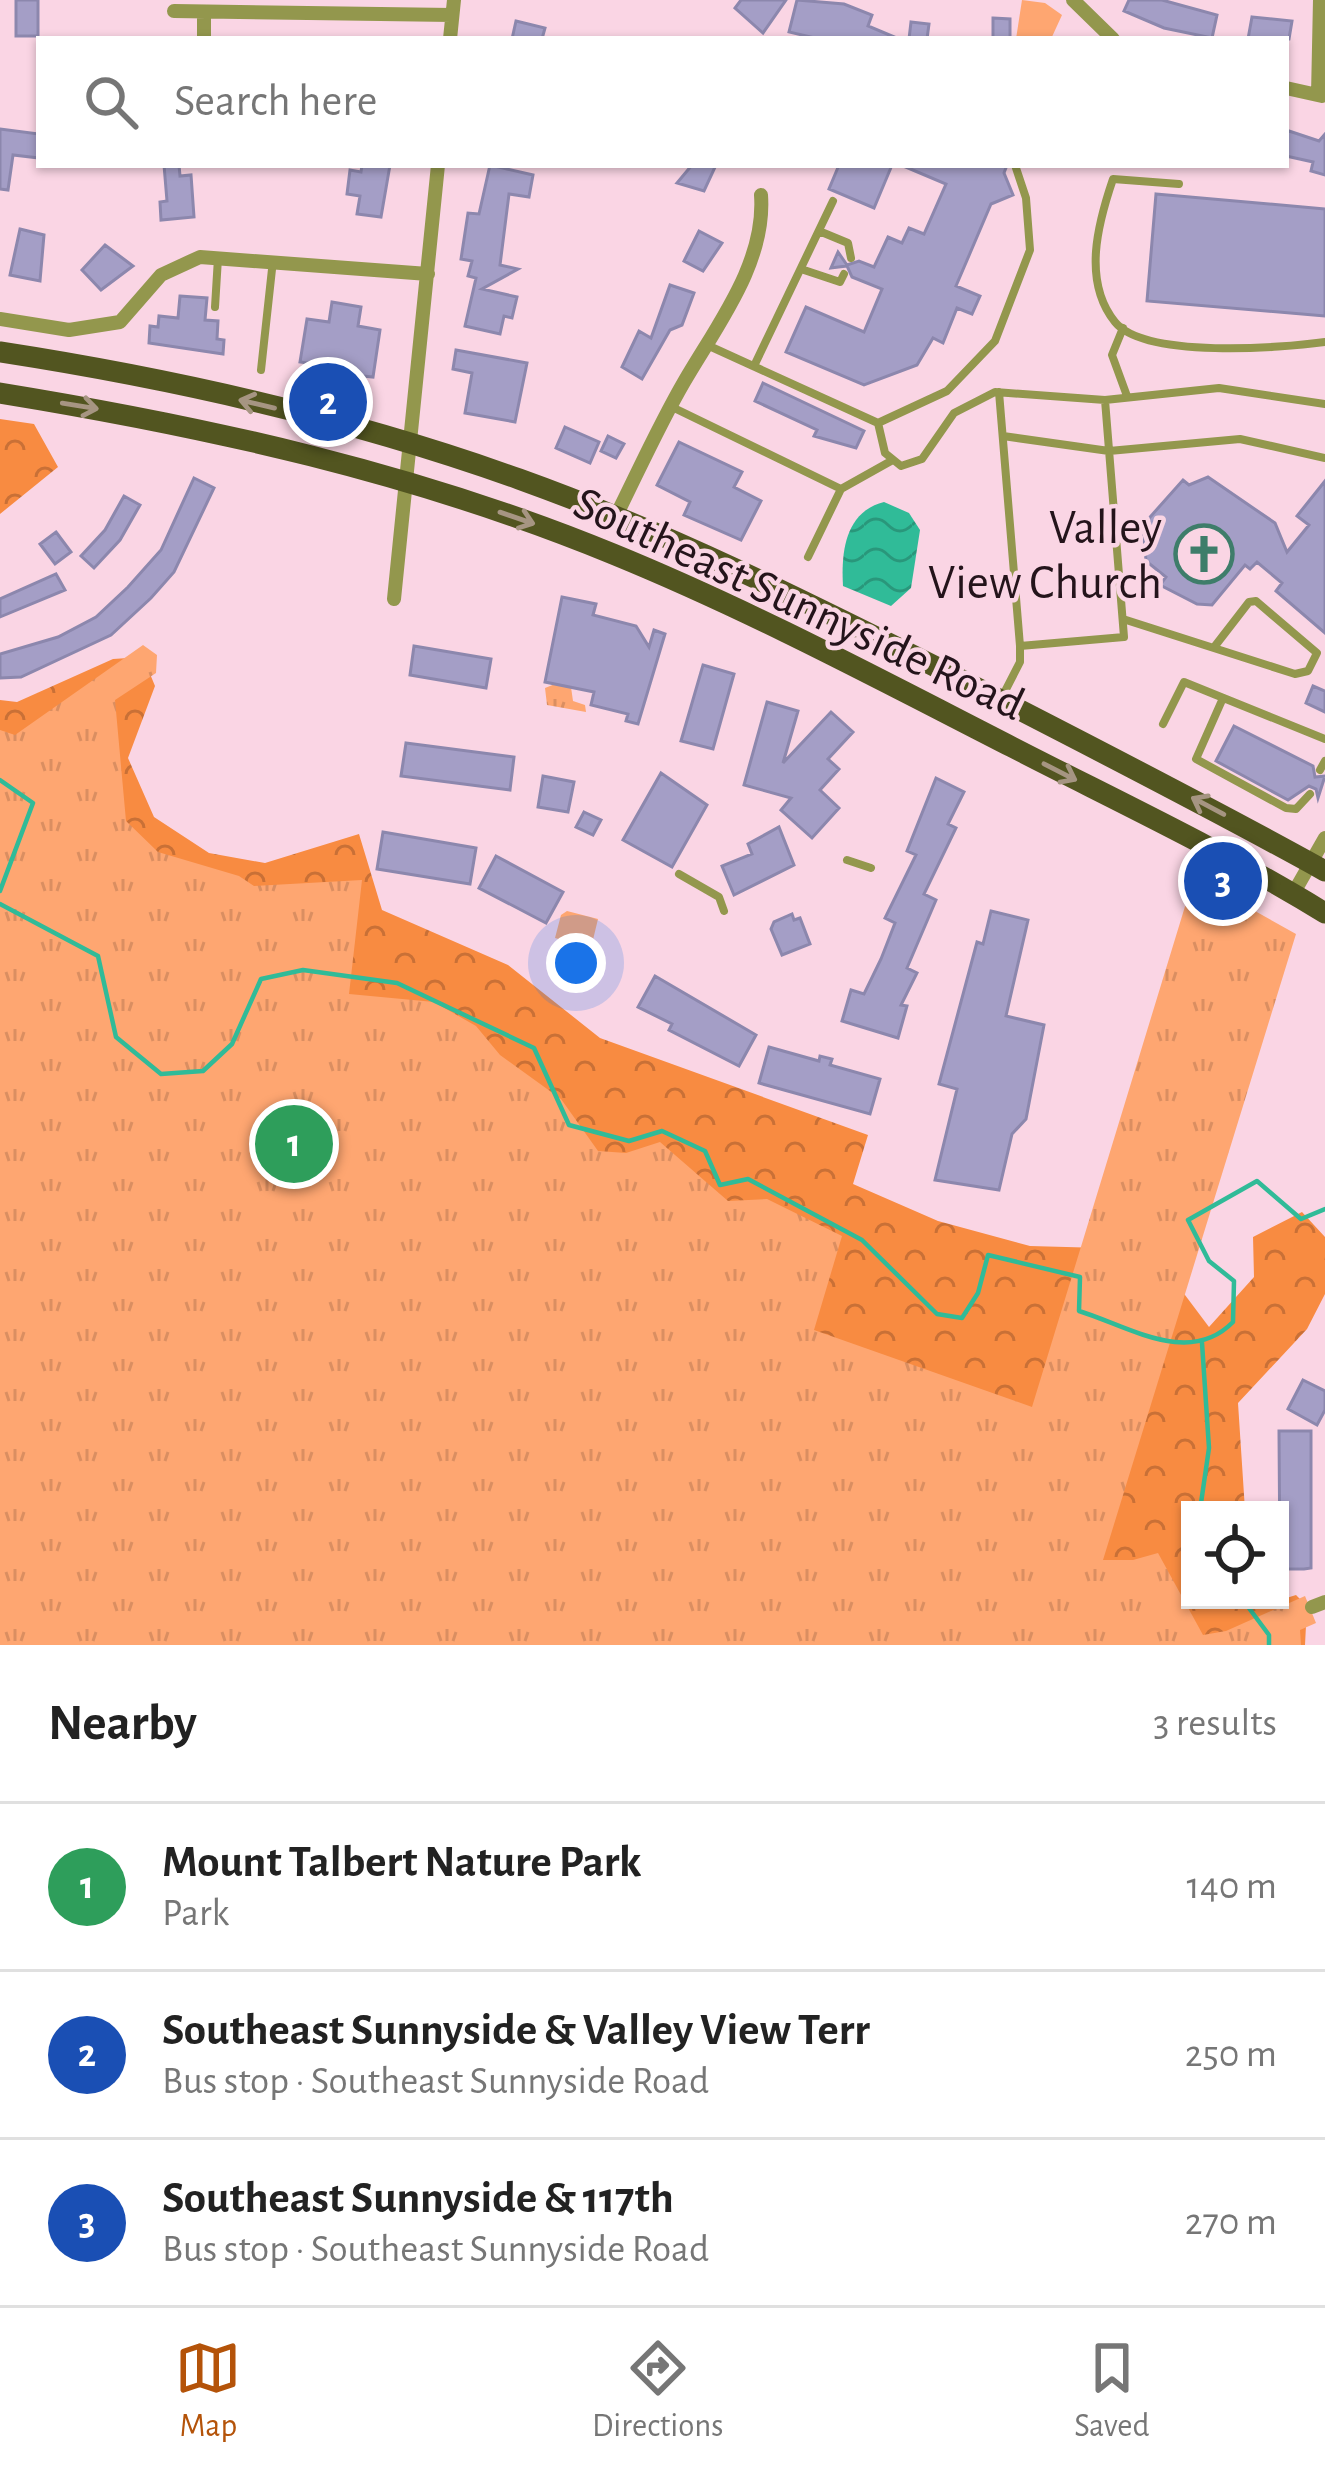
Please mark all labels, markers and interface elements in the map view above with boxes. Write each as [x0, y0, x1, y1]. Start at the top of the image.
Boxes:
search box [36, 36, 1289, 168]
icon: search [78, 69, 144, 135]
text: Search here [174, 79, 377, 124]
pin: 2 [289, 357, 367, 447]
one-way arrow [238, 392, 276, 414]
one-way arrow [60, 396, 99, 419]
street label: Southeast Sunnyside Road [566, 479, 1031, 730]
place label: Valley View Church [928, 505, 1162, 608]
one-way arrow [498, 509, 535, 530]
church icon: Valley View Church [1173, 523, 1235, 585]
one-way arrow [1042, 761, 1077, 784]
one-way arrow [1192, 794, 1227, 817]
pin: 3 [1184, 836, 1262, 926]
your location [546, 933, 606, 993]
pin: 1 [255, 1099, 333, 1189]
map controls [1181, 1501, 1289, 1609]
button: locate [1181, 1501, 1289, 1609]
text: Nearby [48, 1698, 197, 1749]
text: 3 results [1153, 1704, 1277, 1743]
text: Mount Talbert Nature Park [162, 1840, 641, 1885]
text: 1 [80, 1867, 94, 1906]
text: 140 m [1187, 1867, 1277, 1906]
text: Park [162, 1894, 229, 1933]
text: Southeast Sunnyside & Valley View Terr [162, 2008, 870, 2053]
text: 2 [78, 2035, 96, 2074]
text: 250 m [1185, 2035, 1277, 2074]
text: Bus stop · Southeast Sunnyside Road [162, 2062, 709, 2101]
text: Southeast Sunnyside & 117th [162, 2176, 674, 2221]
text: 3 [79, 2203, 95, 2242]
text: 270 m [1185, 2203, 1277, 2242]
text: Bus stop · Southeast Sunnyside Road [162, 2230, 709, 2269]
tab: Map [175, 2335, 241, 2447]
tab: Directions [592, 2335, 723, 2447]
tab: Saved [1074, 2335, 1150, 2447]

